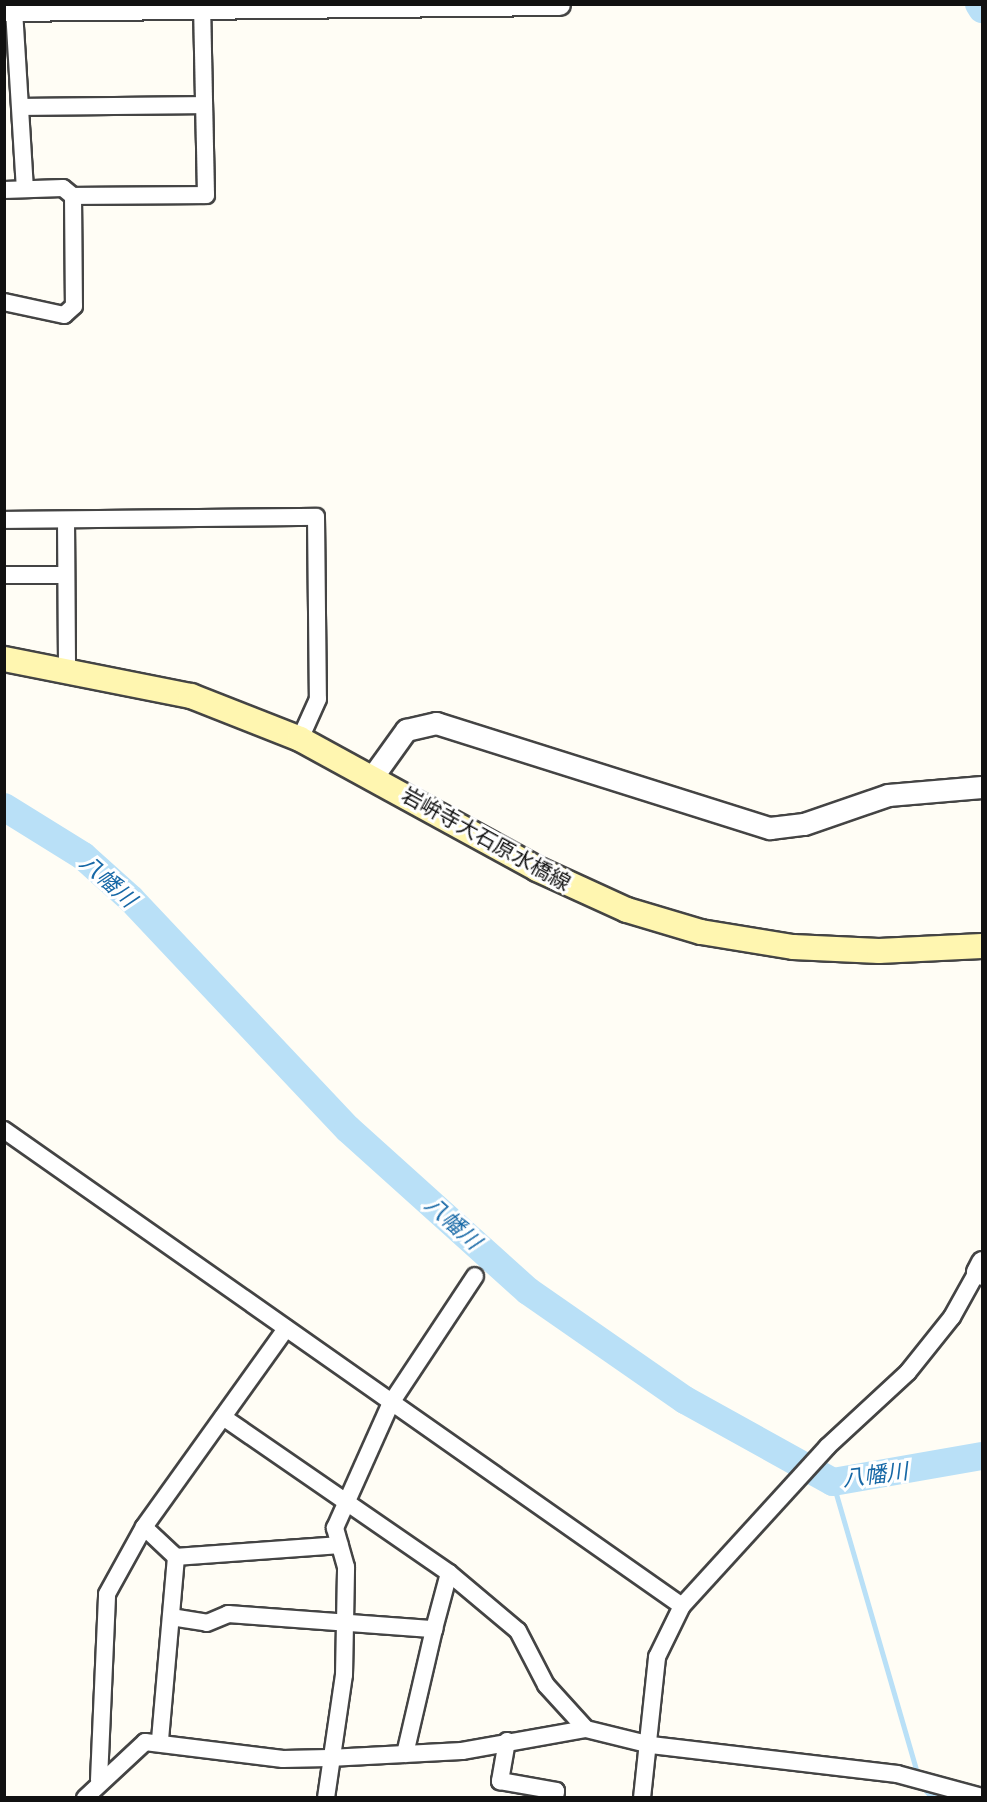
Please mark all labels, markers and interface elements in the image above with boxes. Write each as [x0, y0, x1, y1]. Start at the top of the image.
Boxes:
street label: 岩峅寺大石原水橋線 [397, 782, 575, 896]
water label: 八幡川 [75, 849, 141, 913]
water label: 八幡川 [420, 1191, 486, 1255]
water label: 八幡川 [841, 1458, 909, 1492]

